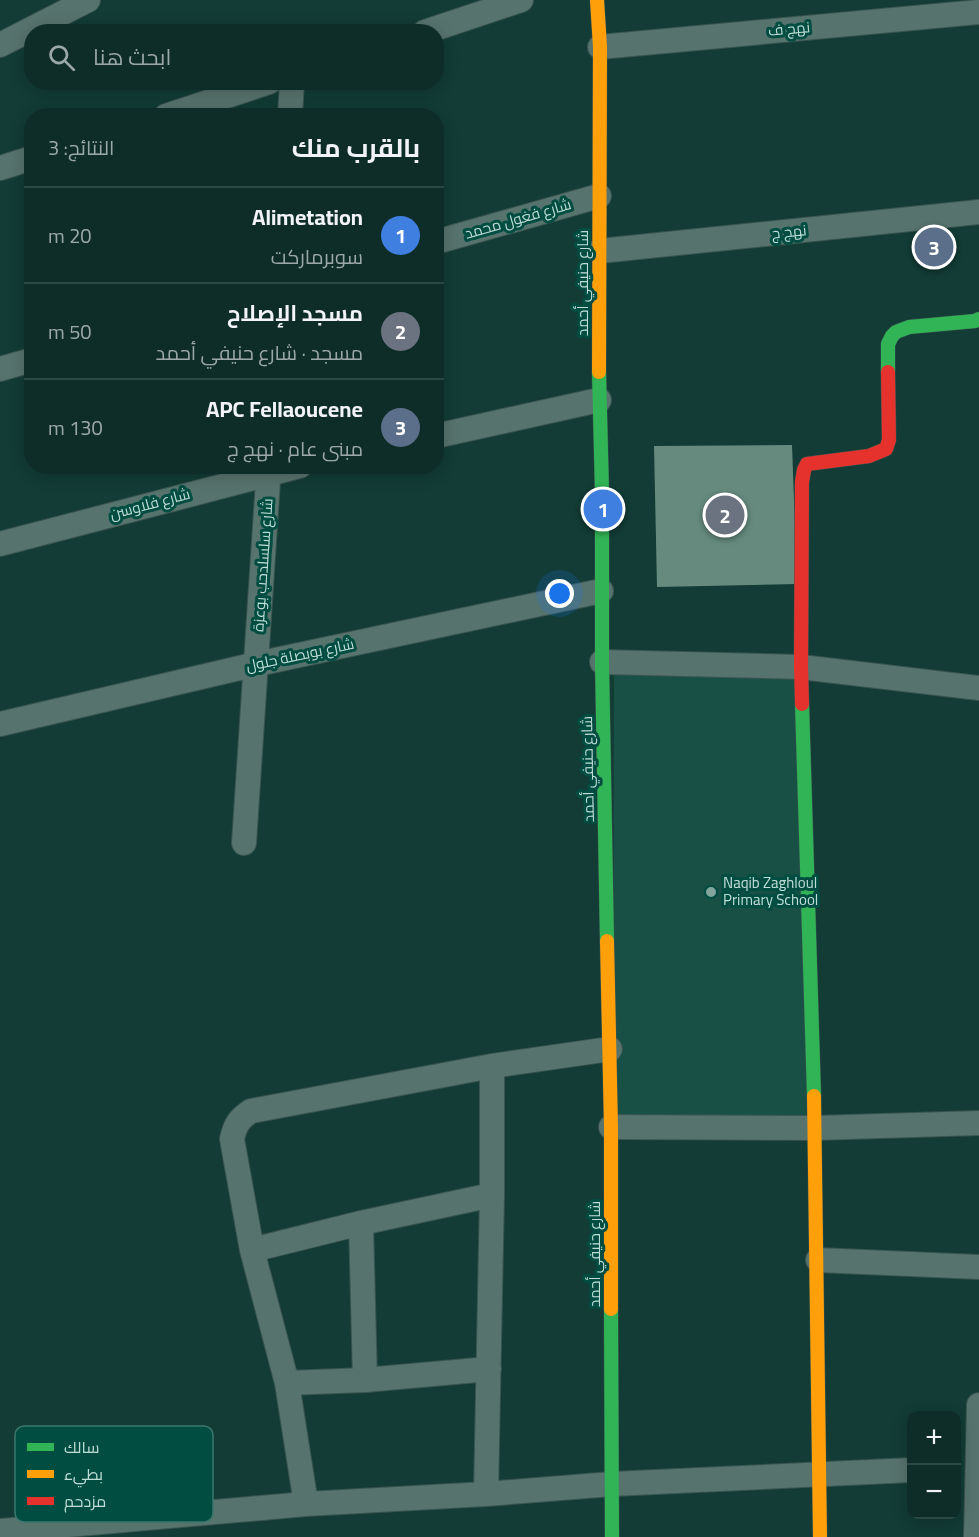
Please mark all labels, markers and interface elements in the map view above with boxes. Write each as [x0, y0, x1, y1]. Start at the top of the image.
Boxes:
street label: نهج ف [767, 12, 811, 45]
search box [24, 24, 444, 90]
text: ابحث هنا [93, 36, 171, 78]
icon: search [45, 41, 78, 74]
text: بالقرب منك [292, 123, 420, 172]
text: النتائج: 3 [48, 129, 114, 166]
street label: شارع فغول محمد [461, 189, 575, 248]
text: Alimetation [252, 196, 363, 238]
street label: نهج ج [770, 215, 808, 248]
text: 20 m [48, 217, 92, 254]
text: 1 [395, 217, 406, 254]
pin: 3 [914, 224, 954, 270]
street label: شارع حنيفي أحمد [568, 230, 597, 336]
text: سوبرماركت [271, 238, 363, 275]
text: مسجد اﻹصلاح [227, 292, 363, 334]
text: 50 m [48, 313, 92, 350]
text: 2 [395, 313, 406, 350]
text: مسجد · شارع حنيفي أحمد [155, 334, 363, 371]
text: APC Fellaoucene [206, 388, 363, 430]
text: 130 m [48, 409, 103, 446]
text: 3 [395, 409, 406, 446]
text: مبنى عام · نهج ج [227, 430, 363, 467]
street label: شارع فلاوسن [106, 479, 193, 528]
pin: 1 [584, 486, 622, 532]
pin: 2 [706, 492, 744, 538]
street label: شارع سلسلدحب بوعزة [243, 497, 282, 633]
your location [545, 579, 574, 608]
street label: شارع بوبصلة جلول [243, 629, 357, 680]
street label: شارع حنيفي أحمد [572, 716, 603, 822]
place label: Naqib Zaghloul Primary School [723, 868, 818, 914]
marker: Naqib Zaghloul Primary School [704, 885, 718, 899]
street label: شارع حنيفي أحمد [580, 1201, 609, 1307]
map controls [907, 1411, 961, 1519]
button: + [907, 1411, 961, 1465]
legend [15, 1426, 213, 1522]
text: سالك [64, 1432, 99, 1462]
text: بطيء [64, 1459, 103, 1489]
button: − [907, 1465, 961, 1519]
text: مزدحم [64, 1486, 106, 1516]

